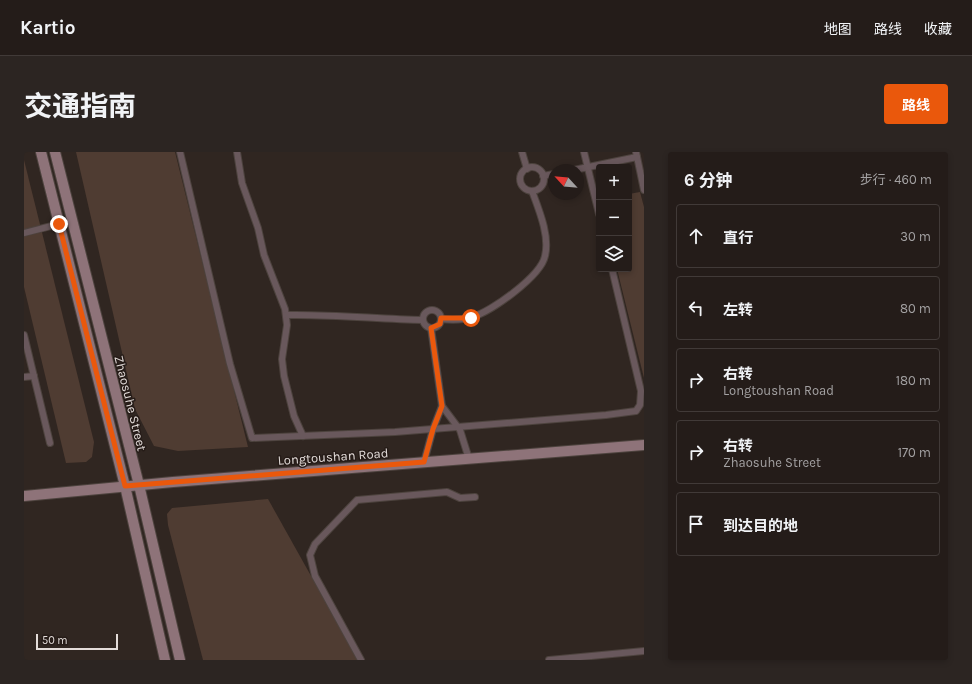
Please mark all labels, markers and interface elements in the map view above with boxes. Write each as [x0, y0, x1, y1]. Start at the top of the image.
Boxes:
text: Kartio [20, 17, 75, 39]
text: 地图 [824, 21, 852, 38]
text: 路线 [874, 21, 902, 38]
text: 收藏 [924, 21, 952, 38]
button: 路线 [884, 84, 948, 124]
text: 交通指南 [24, 90, 136, 123]
north arrow [548, 164, 584, 200]
map controls [596, 164, 632, 272]
button: + [596, 164, 632, 200]
text: 6 分钟 [684, 170, 733, 190]
text: 步行 · 460 m [860, 172, 932, 187]
button: − [596, 200, 632, 236]
route end [50, 215, 68, 233]
icon: ahead [685, 225, 707, 247]
text: 直行 [723, 229, 753, 247]
text: 30 m [900, 229, 931, 244]
button: layers [596, 236, 632, 272]
icon: left [685, 297, 707, 319]
text: 左转 [723, 301, 753, 319]
text: 80 m [900, 301, 931, 316]
route start [462, 309, 480, 327]
street label: Zhaosuhe Street [111, 354, 150, 452]
text: 右转 [723, 365, 753, 383]
icon: right [685, 369, 707, 391]
text: 180 m [896, 373, 931, 388]
text: Longtoushan Road [723, 383, 834, 398]
text: 右转 [723, 437, 753, 455]
icon: right [685, 441, 707, 463]
street label: Longtoushan Road [277, 445, 389, 468]
text: 170 m [898, 445, 931, 460]
text: Zhaosuhe Street [723, 455, 821, 470]
icon: arrive [685, 513, 707, 535]
text: 到达目的地 [723, 517, 798, 535]
scale bar [36, 632, 118, 651]
text: 50 m [42, 634, 68, 647]

